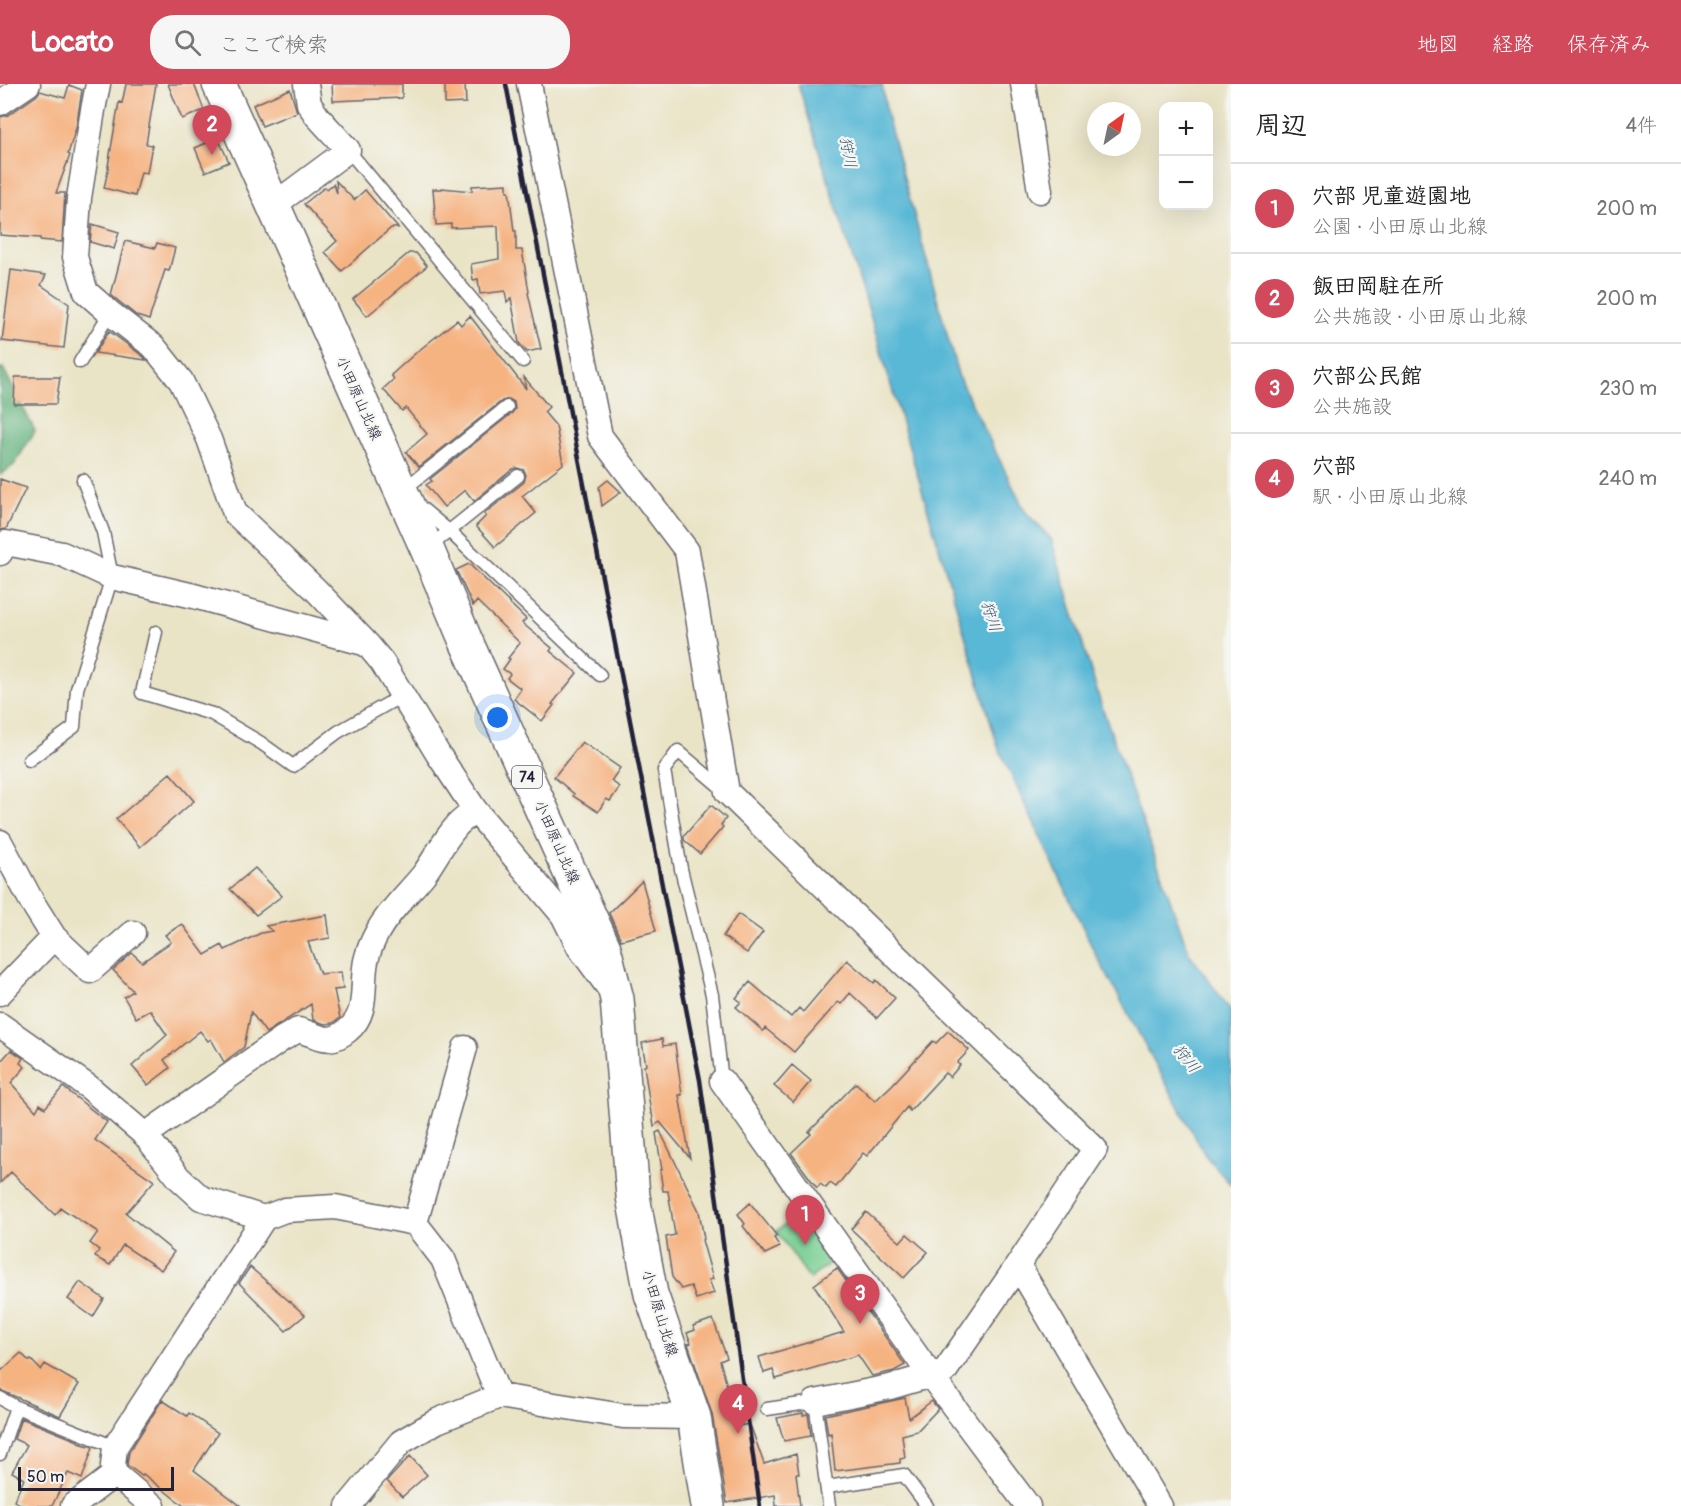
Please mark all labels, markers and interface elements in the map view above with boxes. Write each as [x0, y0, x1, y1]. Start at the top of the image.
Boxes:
search box [150, 15, 570, 69]
text: Locato [30, 25, 114, 60]
icon: search [171, 26, 204, 59]
text: ここで検索 [219, 31, 329, 59]
text: 地図 [1417, 31, 1459, 58]
text: 経路 [1492, 31, 1534, 58]
text: 保存済み [1567, 31, 1651, 58]
north arrow [1087, 102, 1141, 156]
map controls [1159, 102, 1213, 210]
button: + [1159, 102, 1213, 156]
pin: 2 [192, 106, 232, 155]
text: 周辺 [1255, 110, 1307, 142]
text: 4件 [1625, 113, 1657, 138]
water label: 狩川 [835, 135, 861, 170]
button: − [1159, 156, 1213, 210]
text: 穴部 児童遊園地 [1312, 182, 1471, 210]
text: 1 [1271, 196, 1278, 221]
text: 200 m [1596, 196, 1657, 221]
text: 公園 · 小田原山北線 [1312, 214, 1487, 239]
text: 飯田岡駐在所 [1312, 272, 1444, 300]
text: 2 [1269, 286, 1280, 311]
text: 200 m [1596, 286, 1657, 311]
text: 公共施設 · 小田原山北線 [1312, 304, 1527, 329]
street label: 小田原山北線 [332, 353, 386, 443]
text: 穴部公民館 [1312, 362, 1422, 390]
text: 3 [1269, 376, 1280, 401]
text: 230 m [1600, 376, 1657, 401]
text: 公共施設 [1312, 394, 1392, 419]
text: 穴部 [1312, 452, 1356, 480]
text: 4 [1269, 466, 1280, 491]
text: 240 m [1598, 466, 1657, 491]
text: 駅 · 小田原山北線 [1312, 484, 1467, 509]
water label: 狩川 [977, 598, 1006, 635]
your location [483, 703, 512, 732]
road number: 74 [512, 766, 542, 788]
street label: 小田原山北線 [530, 797, 584, 887]
water label: 狩川 [1168, 1040, 1204, 1077]
pin: 1 [786, 1196, 824, 1245]
street label: 小田原山北線 [637, 1267, 682, 1359]
pin: 3 [840, 1274, 880, 1324]
pin: 4 [718, 1384, 758, 1434]
scale bar [18, 1464, 174, 1492]
text: 50 m [27, 1467, 64, 1487]

